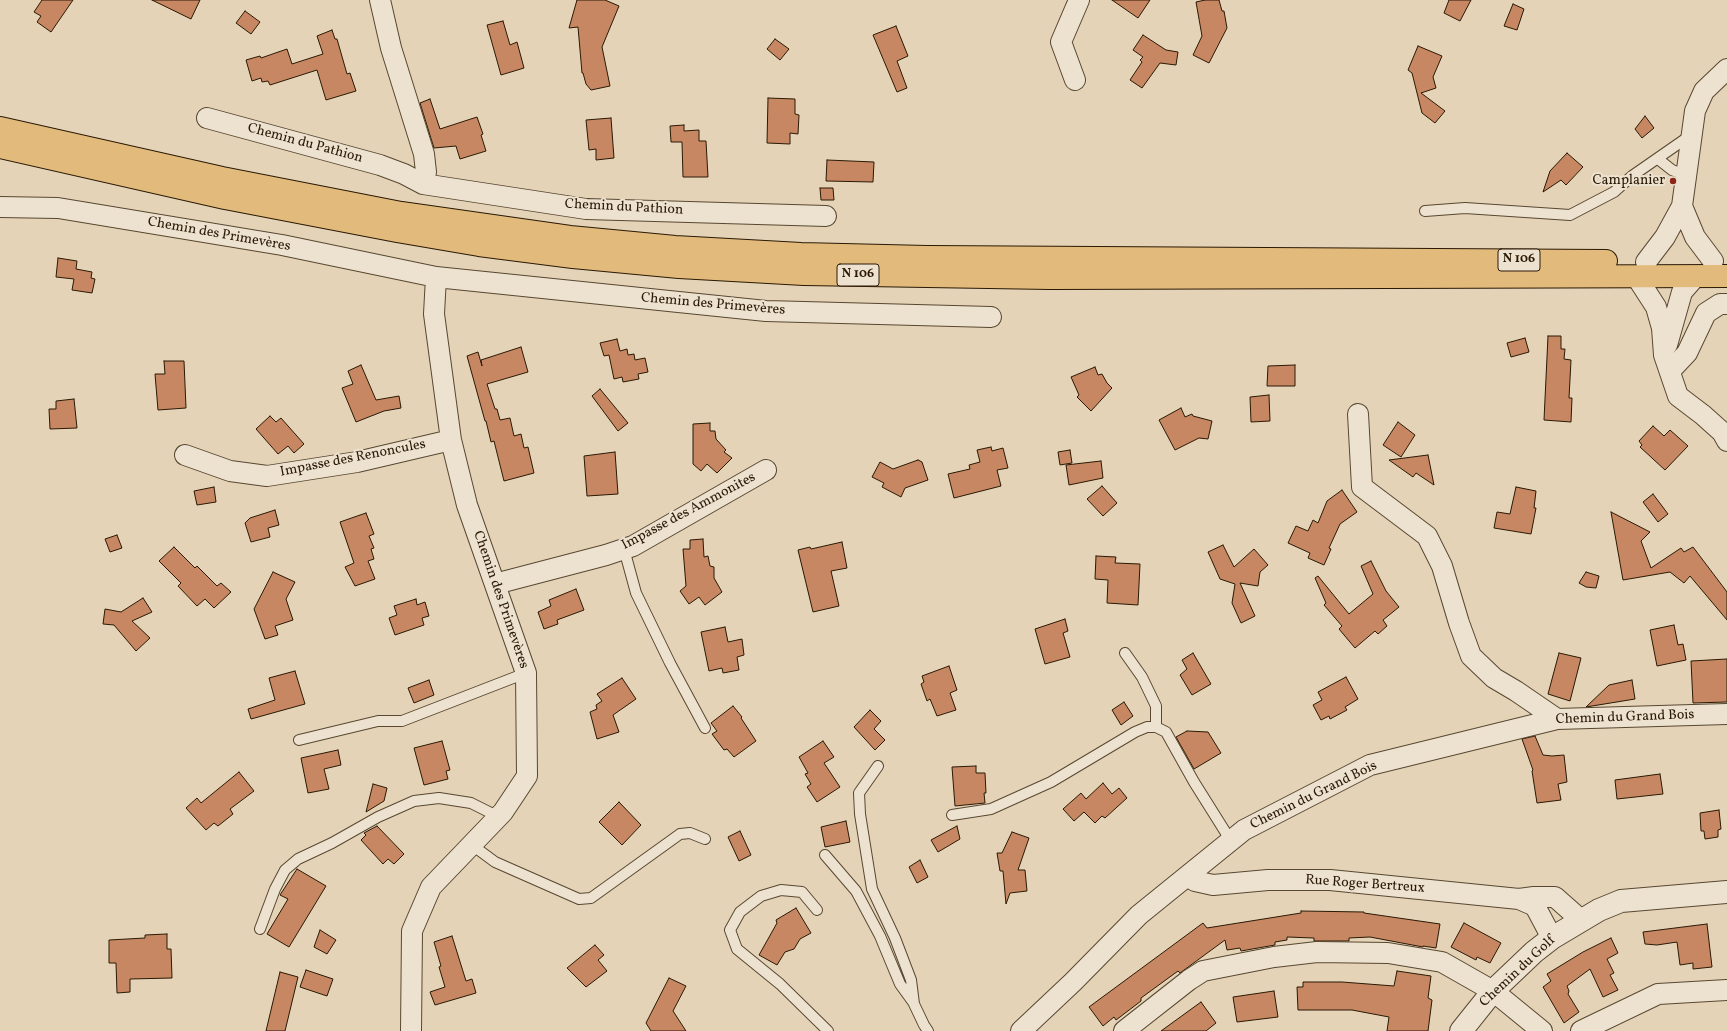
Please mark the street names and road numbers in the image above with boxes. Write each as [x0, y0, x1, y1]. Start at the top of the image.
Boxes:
street label: Chemin du Pathion [246, 121, 364, 167]
street label: Chemin du Pathion [564, 197, 684, 219]
street label: Chemin des Primevères [146, 214, 292, 256]
road number: N 106 [1498, 249, 1540, 271]
road number: N 106 [837, 264, 879, 286]
street label: Chemin des Primevères [640, 290, 786, 320]
street label: Impasse des Renoncules [279, 437, 427, 481]
street label: Impasse des Ammonites [619, 470, 759, 554]
street label: Chemin des Primevères [469, 529, 531, 671]
street label: Chemin du Grand Bois [1555, 707, 1695, 729]
street label: Chemin du Grand Bois [1248, 758, 1380, 834]
street label: Rue Roger Bertreux [1305, 872, 1425, 898]
street label: Chemin du Golf [1477, 933, 1559, 1011]

